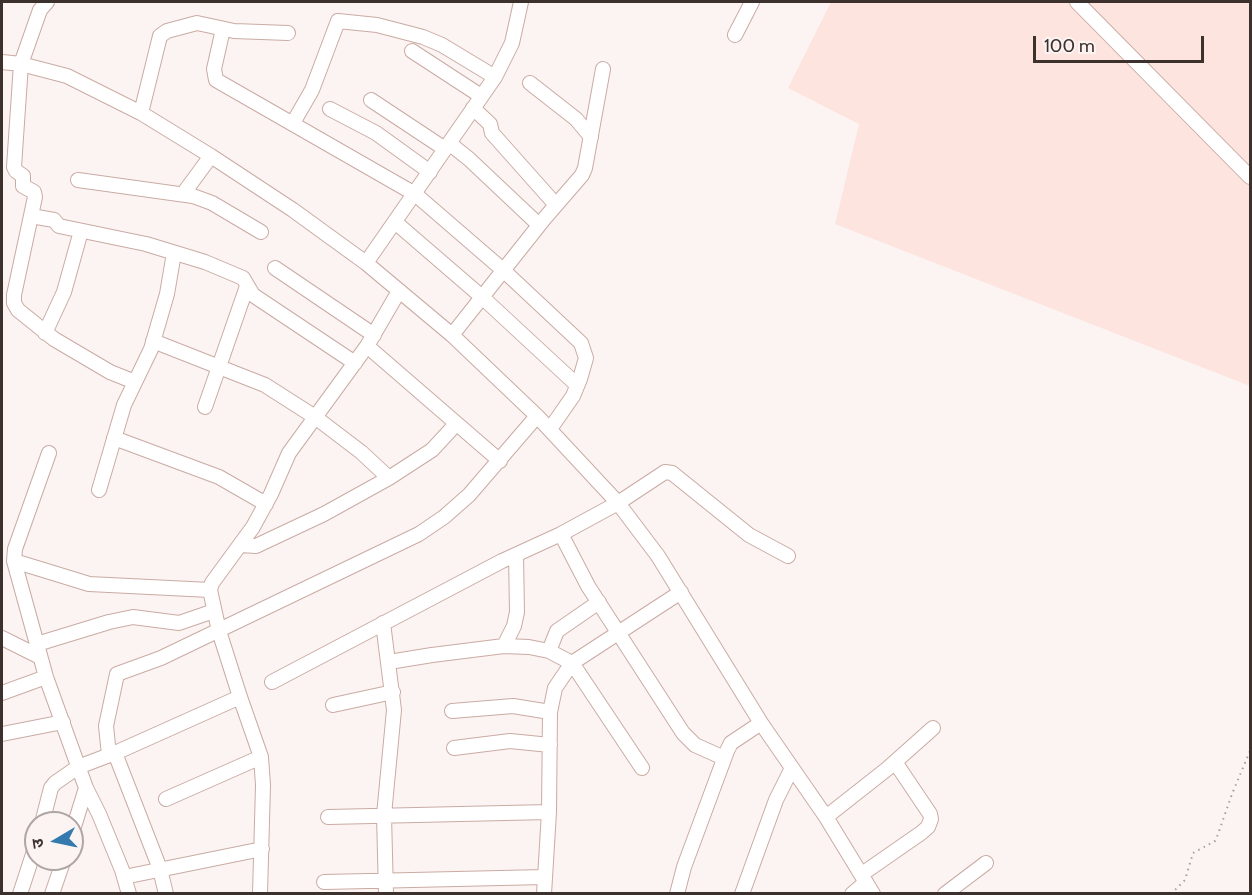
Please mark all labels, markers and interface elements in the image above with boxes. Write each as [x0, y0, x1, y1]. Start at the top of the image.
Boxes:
scale bar [1036, 24, 1207, 62]
text: 100 m [1044, 35, 1095, 57]
north arrow [24, 811, 84, 871]
text: उ [28, 837, 48, 850]

